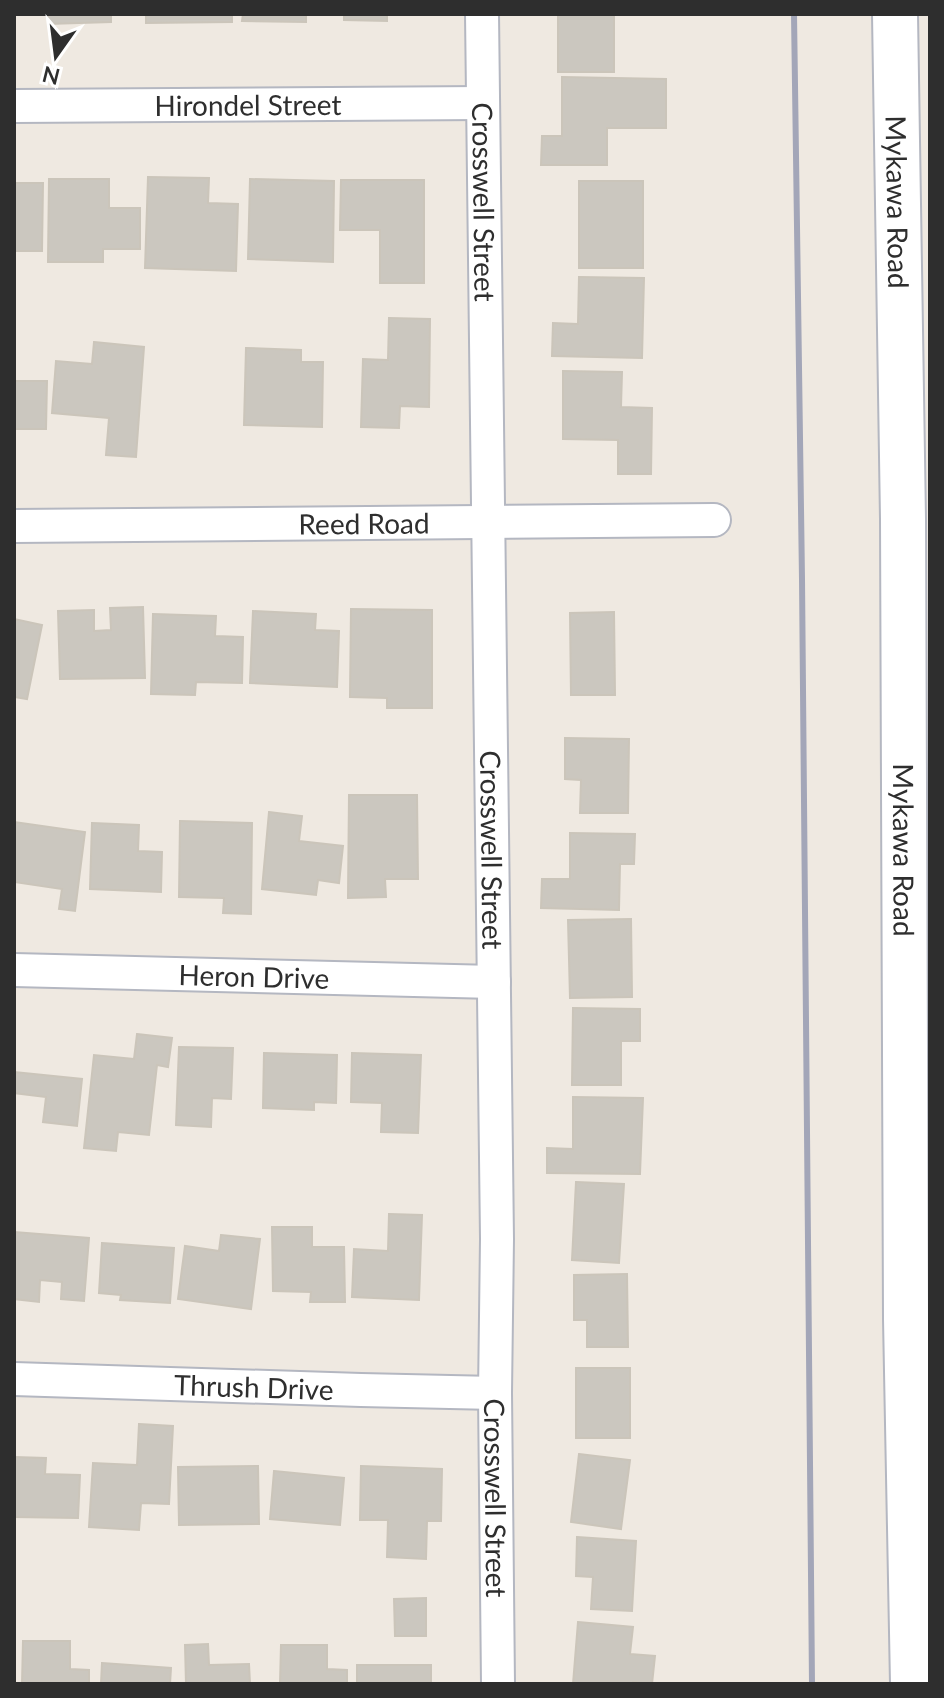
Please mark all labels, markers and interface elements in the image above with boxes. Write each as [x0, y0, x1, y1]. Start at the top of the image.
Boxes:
north arrow [16, 16, 96, 96]
text: N [40, 61, 63, 91]
street label: Hirondel Street [154, 87, 342, 122]
street label: Crosswell Street [466, 102, 503, 302]
street label: Mykawa Road [880, 115, 916, 289]
street label: Reed Road [298, 505, 430, 541]
street label: Crosswell Street [474, 750, 510, 950]
street label: Mykawa Road [887, 763, 922, 937]
street label: Heron Drive [178, 957, 330, 995]
street label: Thrush Drive [174, 1367, 334, 1406]
street label: Crosswell Street [478, 1398, 514, 1598]

